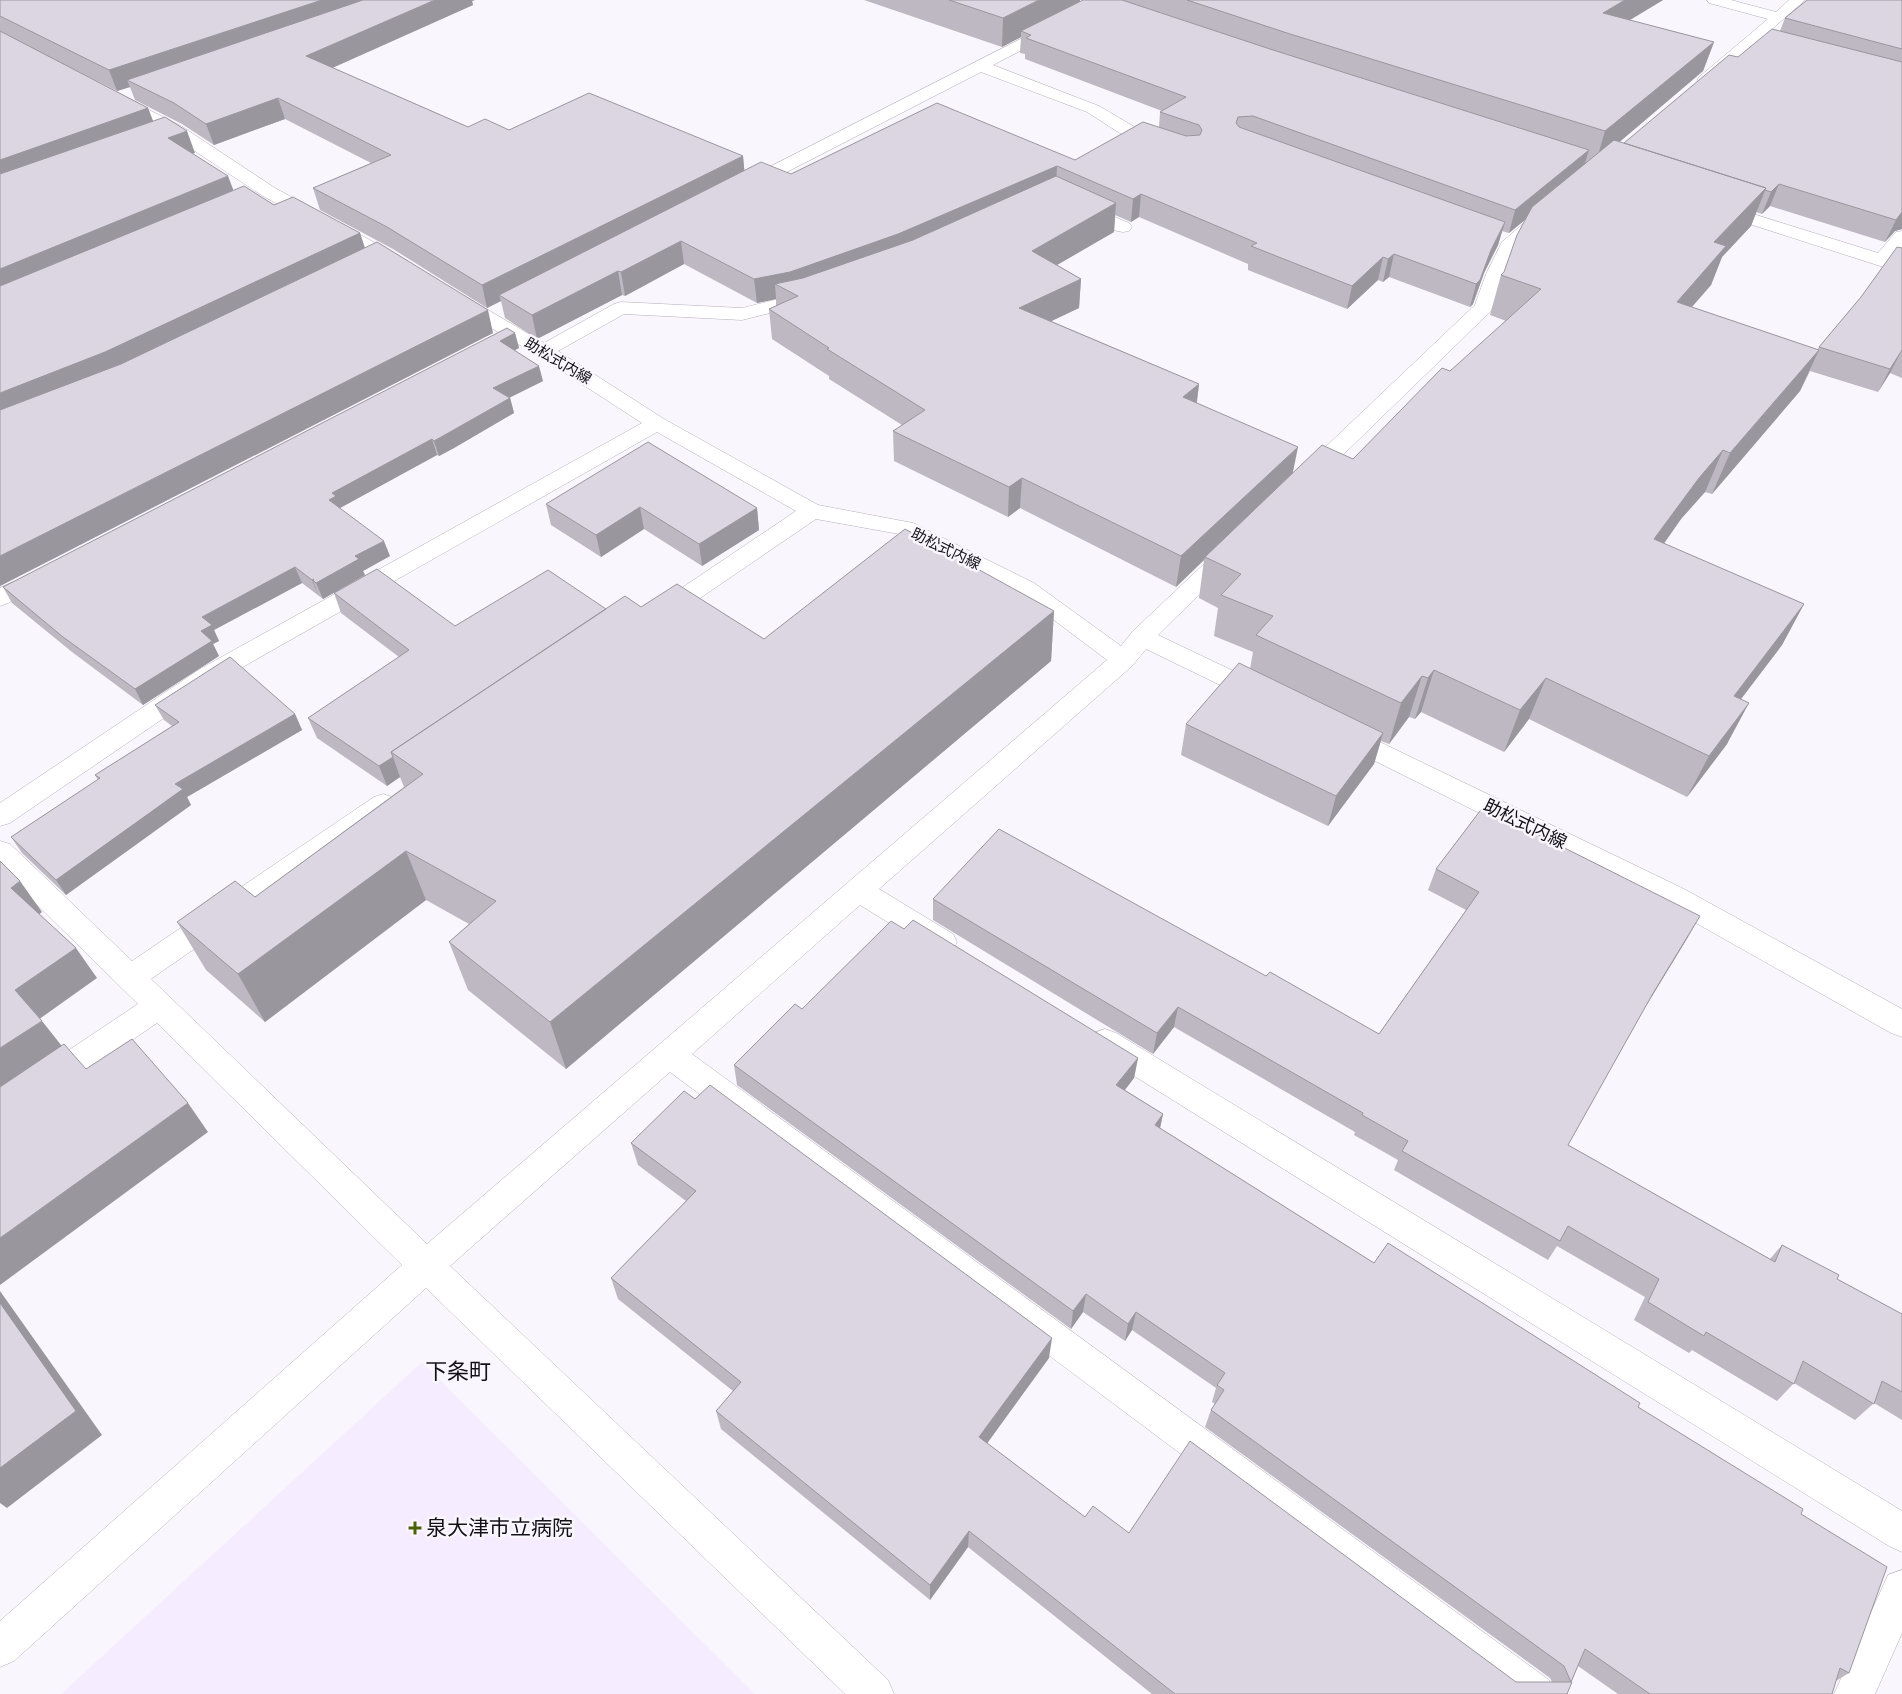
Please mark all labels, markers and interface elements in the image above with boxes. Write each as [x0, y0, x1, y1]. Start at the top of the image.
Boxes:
street label: 助松式内線 [520, 332, 596, 390]
street label: 助松式内線 [907, 523, 985, 575]
street label: 助松式内線 [1479, 793, 1571, 855]
district label: 下条町 [425, 1355, 491, 1387]
place label: 泉大津市立病院 [426, 1513, 573, 1543]
marker: 泉大津市立病院 [408, 1521, 422, 1535]

